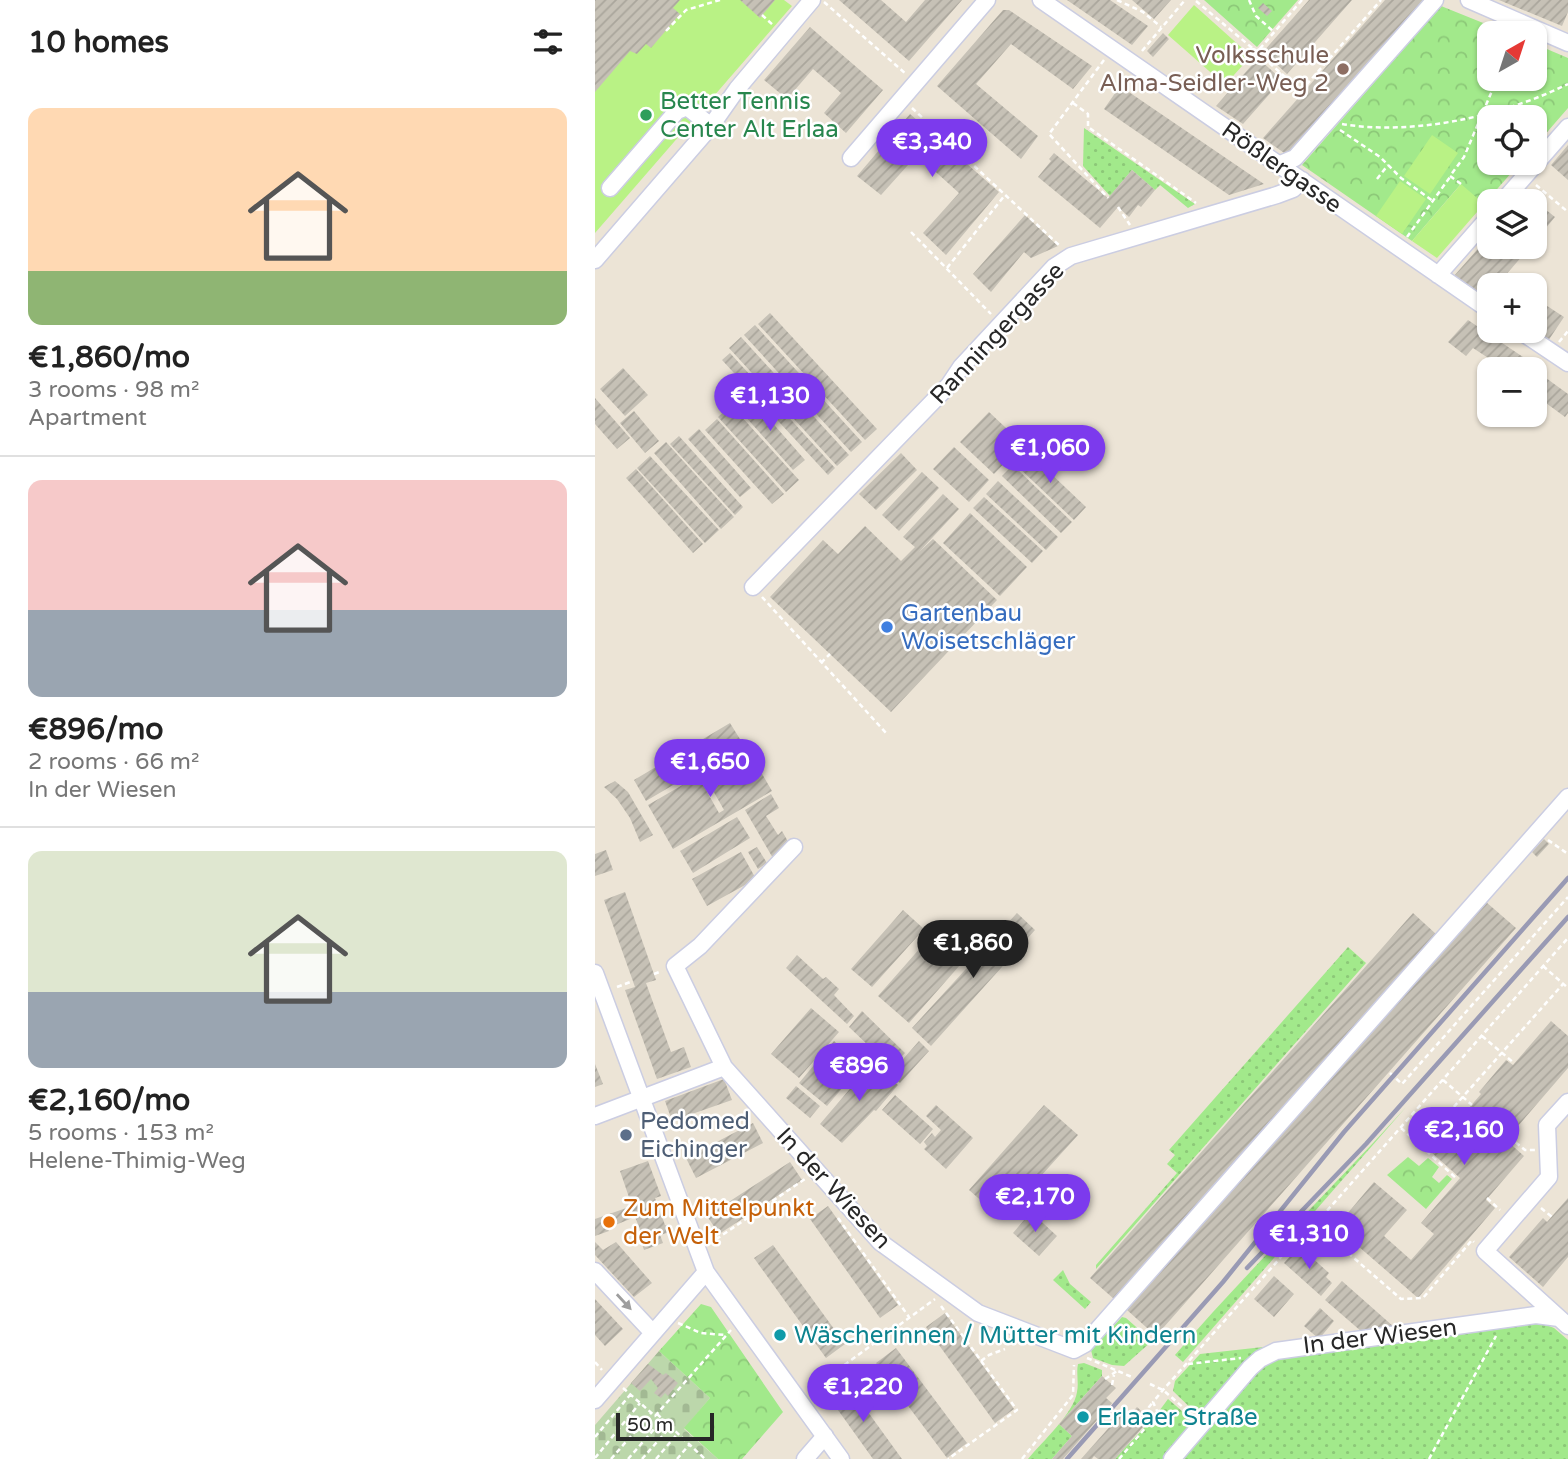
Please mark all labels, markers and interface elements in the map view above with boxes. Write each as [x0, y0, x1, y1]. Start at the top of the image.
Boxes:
north arrow [1477, 21, 1547, 91]
map controls [1477, 21, 1547, 427]
icon: filters [529, 23, 567, 61]
text: 10 homes [28, 24, 169, 61]
place label: Volksschule Alma-Seidler-Weg 2 [1099, 41, 1329, 98]
marker: Volksschule Alma-Seidler-Weg 2 [1335, 61, 1351, 77]
place label: Better Tennis Center Alt Erlaa [660, 87, 839, 144]
button: locate [1477, 105, 1547, 175]
marker: Better Tennis Center Alt Erlaa [638, 107, 654, 123]
street label: Rößlergasse [1216, 115, 1347, 219]
pin: €3,340 [875, 120, 989, 179]
text: €3,340 [892, 128, 972, 156]
icon: home [235, 153, 361, 279]
button: layers [1477, 189, 1547, 259]
street label: Ranningergasse [924, 256, 1070, 410]
button: + [1477, 273, 1547, 343]
text: €1,860/mo [28, 339, 190, 376]
button: − [1477, 357, 1547, 427]
pin: €1,130 [713, 374, 827, 433]
text: 3 rooms · 98 m² [28, 376, 199, 404]
text: €1,130 [730, 382, 810, 410]
text: Apartment [28, 404, 147, 432]
pin: €1,060 [993, 426, 1107, 485]
text: €1,060 [1010, 434, 1090, 462]
icon: home [235, 525, 361, 651]
place label: Gartenbau Woisetschläger [901, 599, 1076, 656]
marker: Gartenbau Woisetschläger [879, 619, 895, 635]
text: €896/mo [28, 711, 164, 748]
pin: €1,650 [653, 740, 767, 799]
text: 2 rooms · 66 m² [28, 748, 199, 776]
text: €1,650 [670, 748, 750, 776]
text: In der Wiesen [28, 776, 176, 804]
icon: home [235, 896, 361, 1022]
pin: €1,860 [916, 920, 1030, 980]
text: €1,860 [933, 929, 1013, 957]
pin: €896 [818, 1044, 900, 1103]
text: €896 [829, 1052, 889, 1080]
text: €2,160/mo [28, 1082, 190, 1119]
place label: Pedomed Eichinger [640, 1107, 750, 1164]
pin: €2,160 [1407, 1108, 1521, 1167]
text: €2,160 [1424, 1116, 1504, 1144]
text: 5 rooms · 153 m² [28, 1119, 214, 1147]
street label: In der Wiesen [770, 1122, 897, 1255]
marker: Pedomed Eichinger [618, 1127, 634, 1143]
text: Helene-Thimig-Weg [28, 1147, 246, 1175]
pin: €2,170 [978, 1174, 1092, 1234]
text: €2,170 [995, 1183, 1075, 1211]
place label: Zum Mittelpunkt der Welt [623, 1194, 814, 1251]
pin: €1,310 [1252, 1212, 1366, 1271]
marker: Zum Mittelpunkt der Welt [601, 1214, 617, 1230]
text: €1,310 [1269, 1220, 1349, 1248]
one-way arrow [616, 1293, 632, 1311]
street label: In der Wiesen [1301, 1313, 1459, 1360]
place label: Wäscherinnen / Mütter mit Kindern [794, 1321, 1196, 1350]
marker: Wäscherinnen / Mütter mit Kindern [772, 1327, 788, 1343]
pin: €1,220 [806, 1364, 920, 1424]
text: €1,220 [823, 1373, 903, 1401]
place label: Erlaaer Straße [1097, 1403, 1258, 1432]
marker: Erlaaer Straße [1075, 1409, 1091, 1425]
scale bar [616, 1410, 714, 1442]
text: 50 m [627, 1414, 673, 1436]

